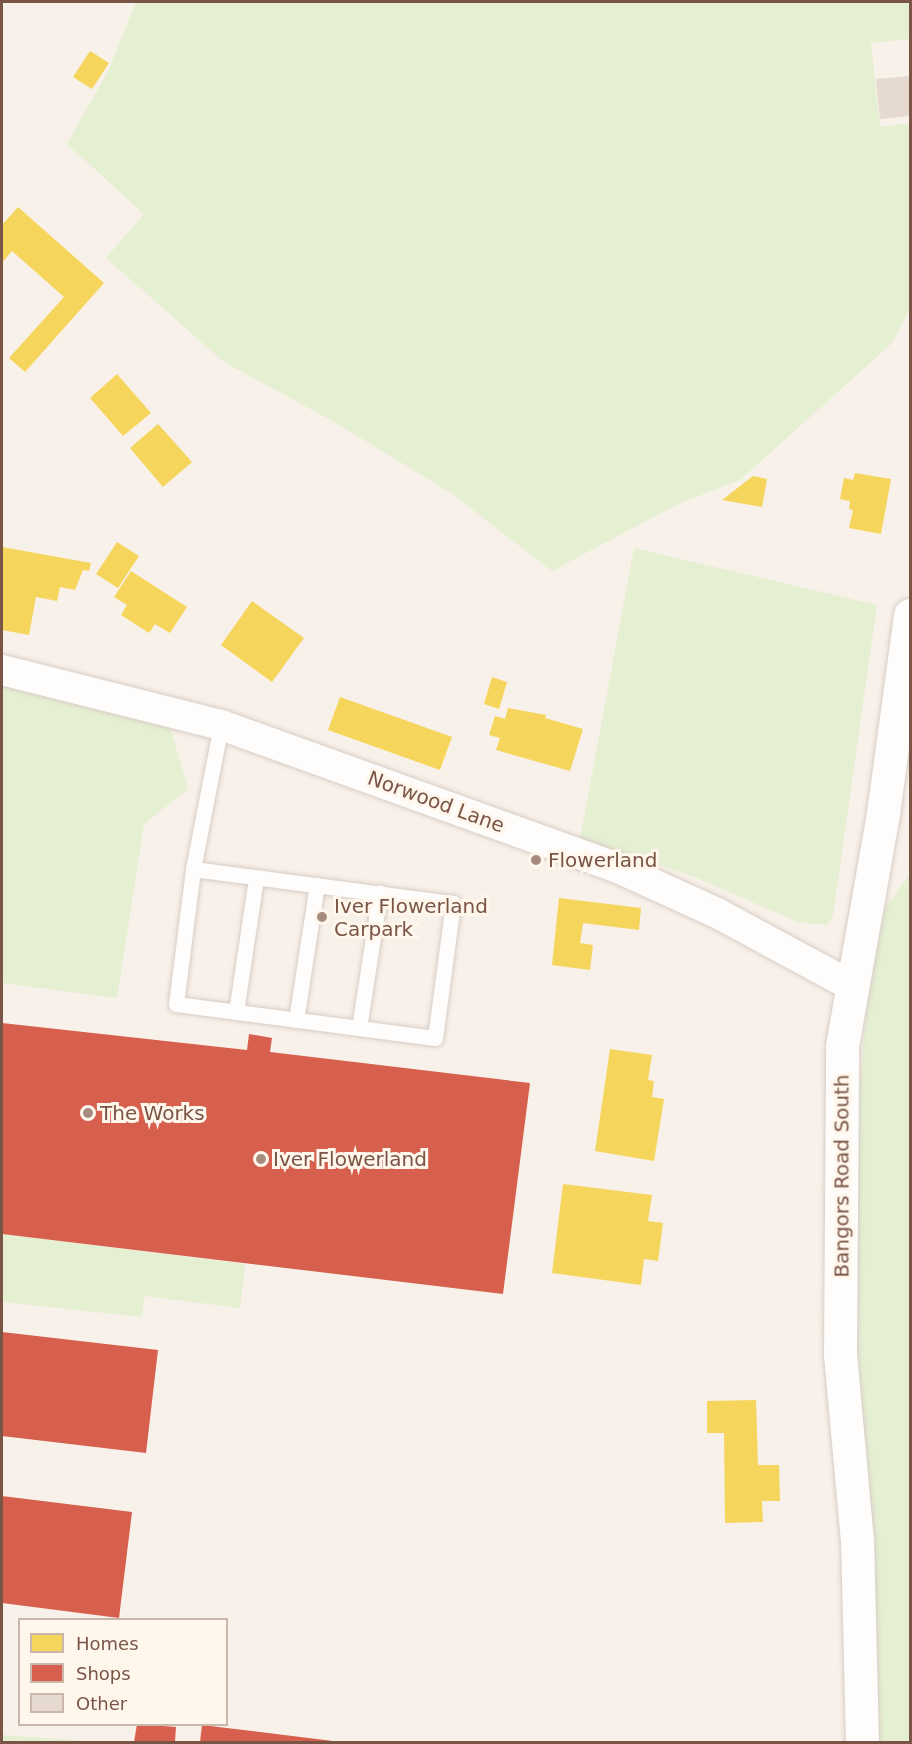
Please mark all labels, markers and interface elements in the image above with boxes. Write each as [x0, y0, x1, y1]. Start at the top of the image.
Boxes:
street label: Norwood Lane [364, 766, 508, 838]
place label: Flowerland [548, 848, 657, 872]
marker: Flowerland [529, 853, 543, 867]
place label: Iver Flowerland Carpark [334, 894, 488, 941]
marker: Iver Flowerland Carpark [315, 910, 329, 924]
street label: Bangors Road South [830, 1074, 854, 1278]
place label: The Works [100, 1101, 205, 1125]
marker: The Works [81, 1106, 95, 1120]
place label: Iver Flowerland [273, 1147, 427, 1171]
marker: Iver Flowerland [254, 1152, 268, 1166]
legend [18, 1618, 228, 1726]
text: Homes [76, 1633, 139, 1654]
text: Shops [76, 1663, 131, 1684]
text: Other [76, 1693, 127, 1714]

